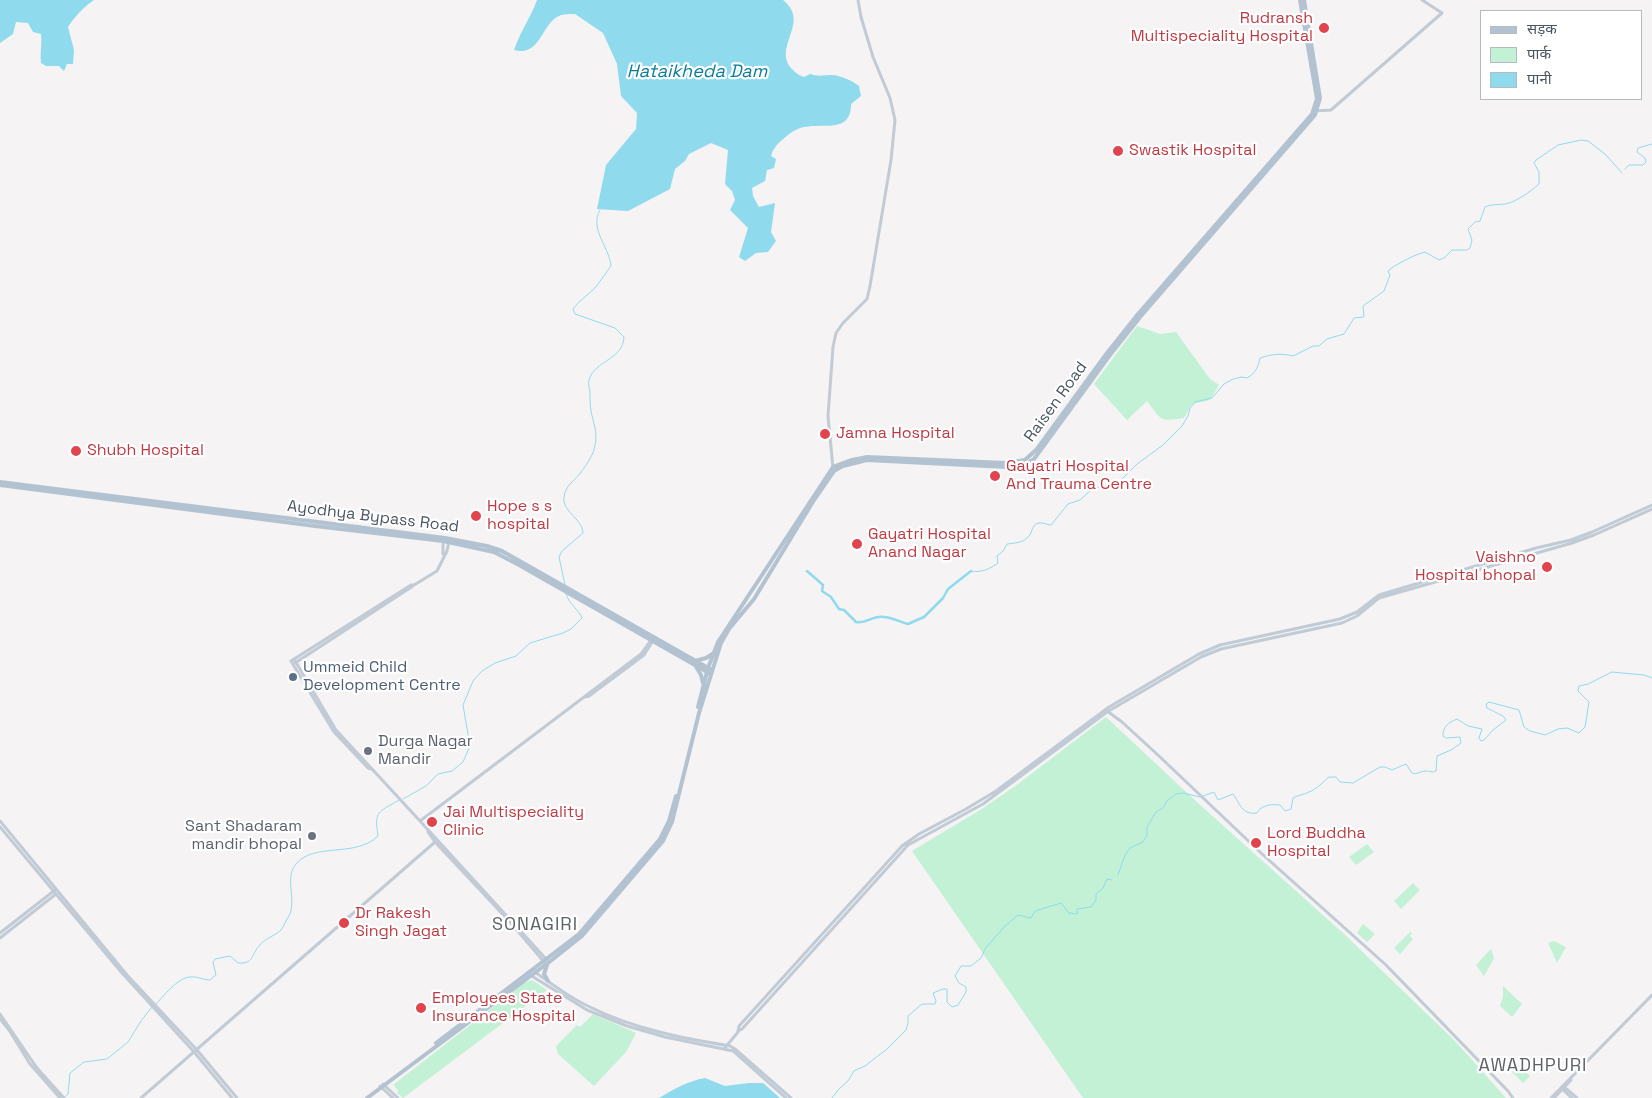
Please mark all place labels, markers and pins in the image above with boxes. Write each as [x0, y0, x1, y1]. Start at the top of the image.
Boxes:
place label: Rudransh Multispeciality Hospital [1131, 9, 1313, 47]
marker: Rudransh Multispeciality Hospital [1317, 21, 1331, 35]
place label: Swastik Hospital [1129, 141, 1256, 161]
marker: Swastik Hospital [1111, 144, 1125, 158]
place label: Jamna Hospital [836, 424, 955, 444]
marker: Jamna Hospital [818, 427, 832, 441]
place label: Shubh Hospital [87, 441, 204, 461]
marker: Shubh Hospital [69, 444, 83, 458]
place label: Gayatri Hospital And Trauma Centre [1006, 457, 1152, 495]
marker: Gayatri Hospital And Trauma Centre [988, 469, 1002, 483]
place label: Hope s s hospital [487, 497, 552, 535]
marker: Hope s s hospital [469, 509, 483, 523]
place label: Gayatri Hospital Anand Nagar [868, 525, 991, 563]
marker: Gayatri Hospital Anand Nagar [850, 537, 864, 551]
place label: Vaishno Hospital bhopal [1415, 548, 1536, 586]
marker: Vaishno Hospital bhopal [1540, 560, 1554, 574]
place label: Ummeid Child Development Centre [303, 658, 461, 696]
marker: Ummeid Child Development Centre [287, 671, 299, 683]
place label: Durga Nagar Mandir [378, 732, 473, 770]
marker: Durga Nagar Mandir [362, 745, 374, 757]
place label: Jai Multispeciality Clinic [443, 803, 584, 841]
marker: Jai Multispeciality Clinic [425, 815, 439, 829]
place label: Sant Shadaram mandir bhopal [185, 817, 302, 855]
place label: Lord Buddha Hospital [1267, 824, 1366, 862]
marker: Sant Shadaram mandir bhopal [306, 830, 318, 842]
marker: Lord Buddha Hospital [1249, 836, 1263, 850]
place label: Dr Rakesh Singh Jagat [355, 904, 447, 942]
marker: Dr Rakesh Singh Jagat [337, 916, 351, 930]
place label: Employees State Insurance Hospital [432, 989, 575, 1027]
marker: Employees State Insurance Hospital [414, 1001, 428, 1015]

